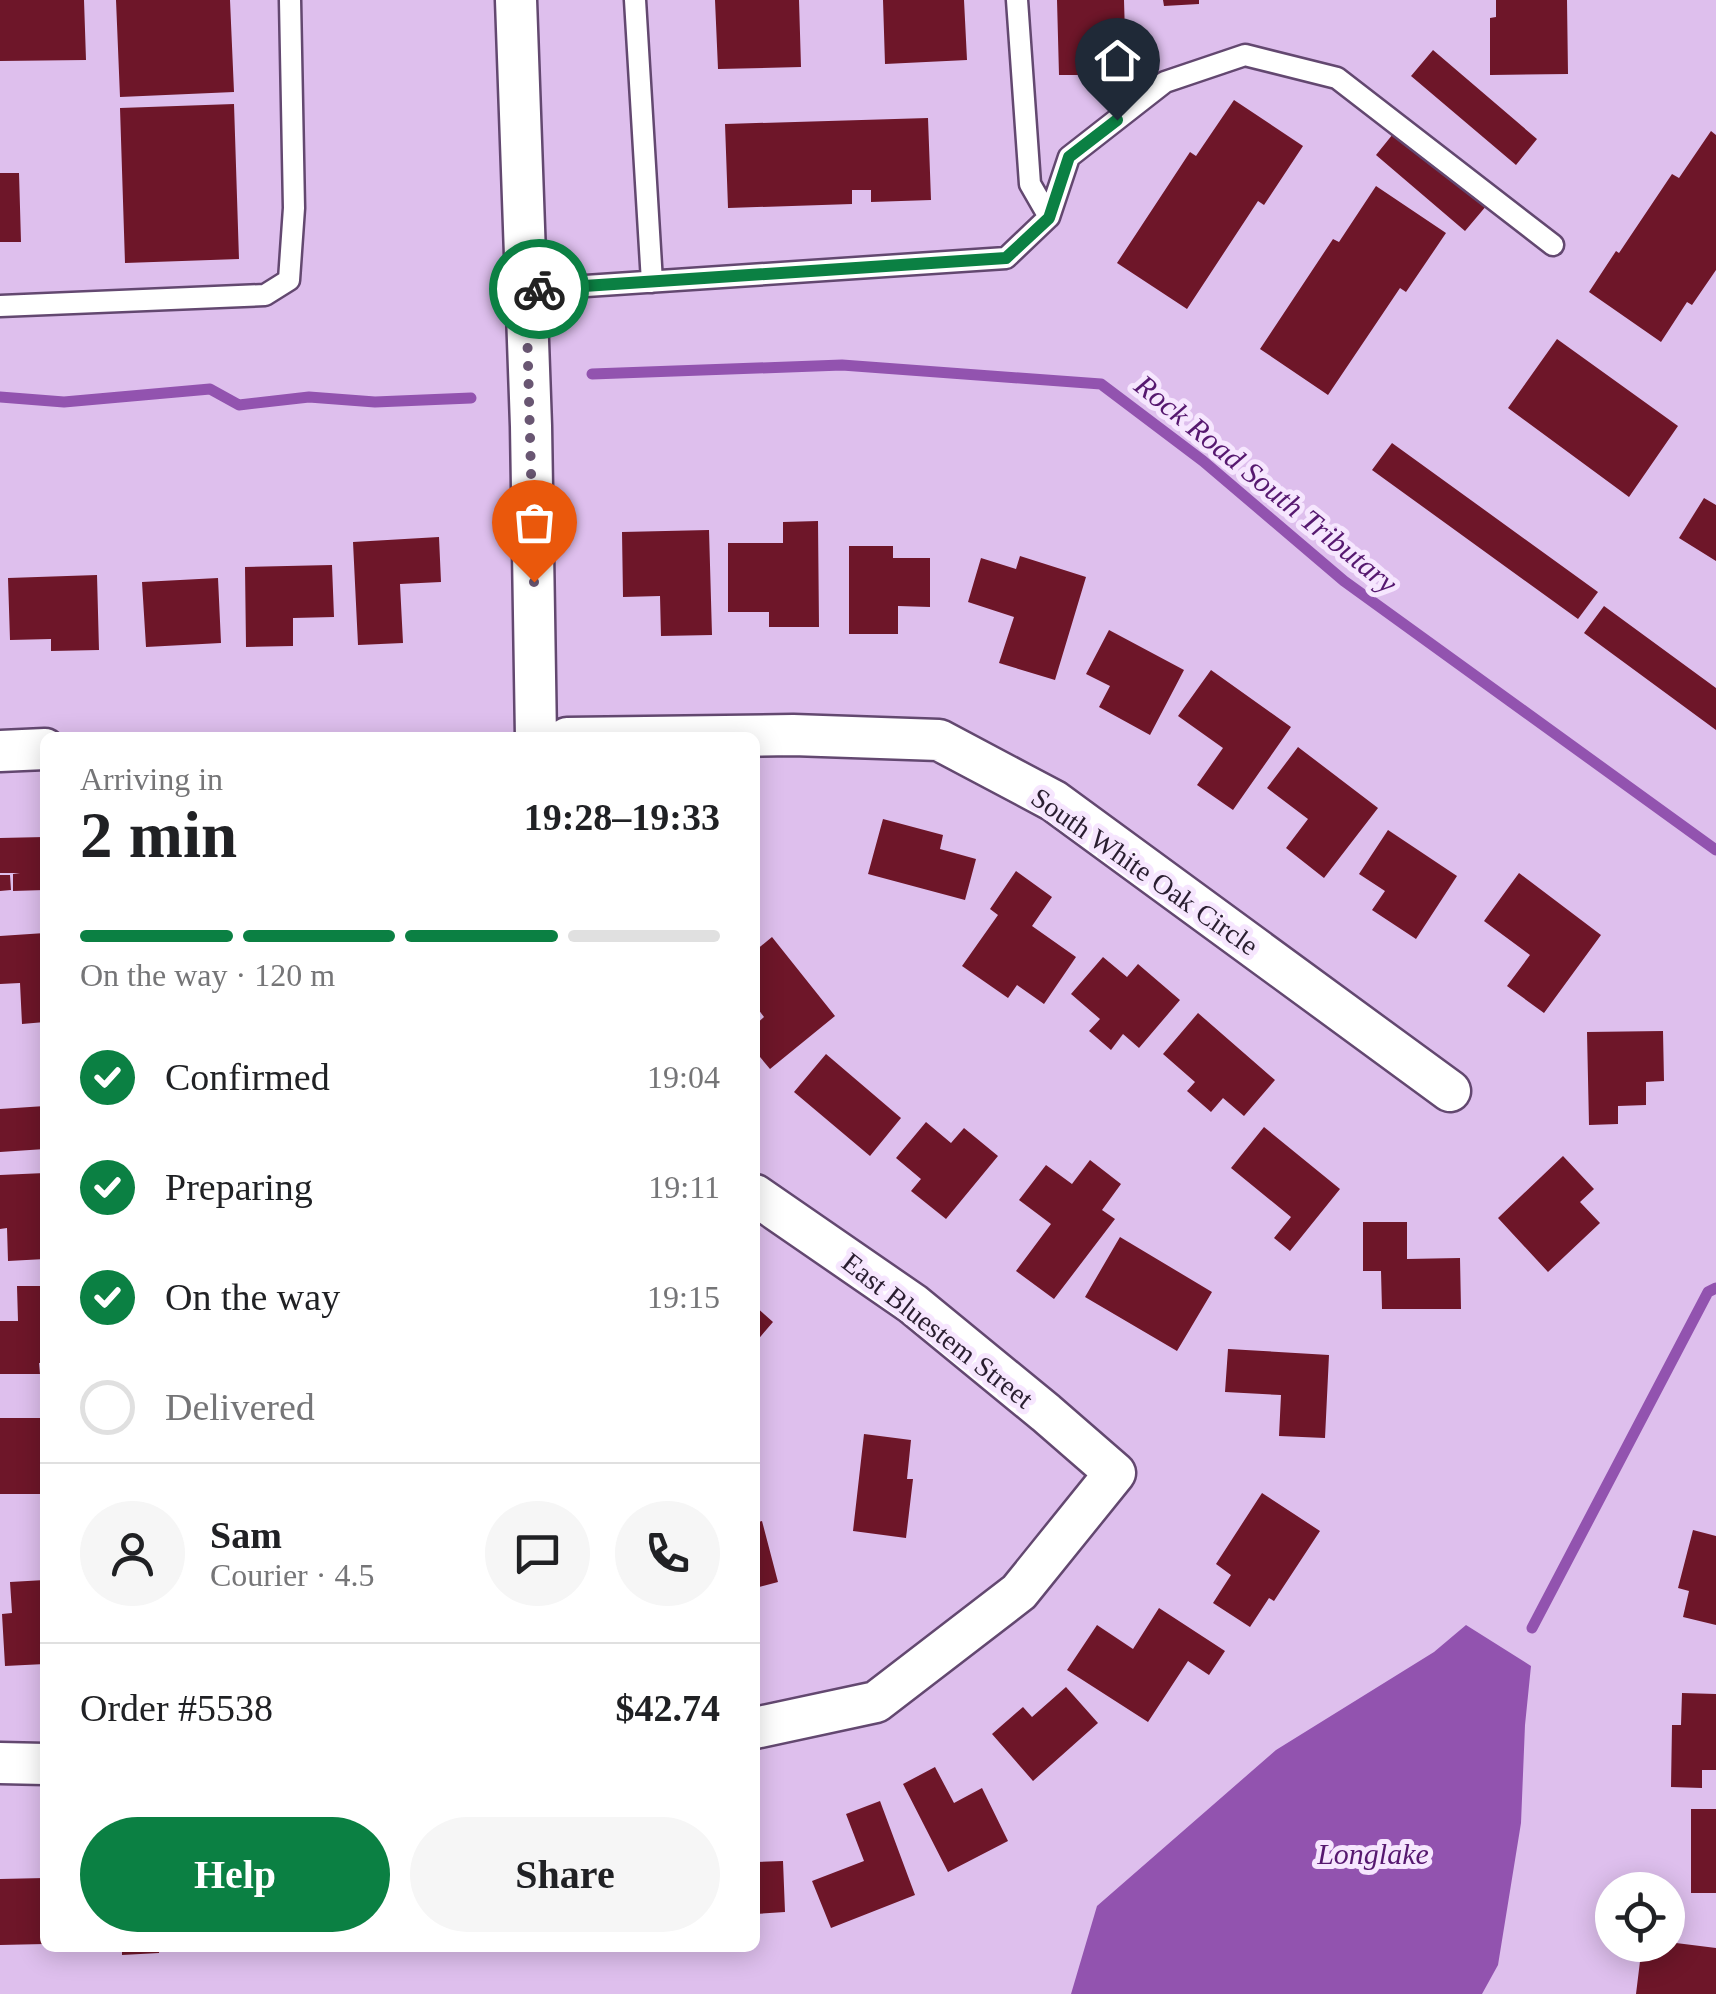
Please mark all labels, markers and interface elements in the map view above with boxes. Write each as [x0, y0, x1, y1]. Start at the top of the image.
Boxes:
pin [1075, 18, 1160, 121]
icon: home [1090, 33, 1145, 88]
courier [489, 239, 589, 339]
icon: bike [512, 262, 567, 317]
water label: Rock Road South Tributary [1128, 367, 1404, 600]
pin [492, 480, 577, 583]
icon: bag [507, 495, 562, 550]
text: Arriving in [80, 761, 223, 797]
street label: South White Oak Circle [1026, 781, 1264, 961]
text: 19:28–19:33 [524, 796, 720, 838]
text: 2 min [80, 799, 237, 871]
text: On the way · 120 m [80, 957, 335, 993]
icon: check [80, 1050, 135, 1105]
text: Confirmed [165, 1056, 330, 1098]
text: 19:04 [647, 1059, 720, 1095]
icon: check [80, 1160, 135, 1215]
text: Preparing [165, 1166, 313, 1208]
text: 19:11 [648, 1169, 720, 1205]
street label: East Bluestem Street [836, 1246, 1039, 1415]
icon: check [80, 1270, 135, 1325]
text: On the way [165, 1276, 340, 1318]
text: 19:15 [647, 1279, 720, 1315]
text: Delivered [165, 1386, 315, 1428]
button: person [80, 1501, 185, 1606]
button: chat [485, 1501, 590, 1606]
button: phone [615, 1501, 720, 1606]
text: Sam [210, 1514, 282, 1556]
text: Courier · 4.5 [210, 1557, 374, 1593]
text: Order #5538 [80, 1687, 273, 1729]
text: $42.74 [616, 1687, 720, 1729]
button: Help [80, 1817, 390, 1932]
button: Share [410, 1817, 720, 1932]
water label: Longlake [1316, 1837, 1429, 1870]
map controls [1595, 1872, 1685, 1962]
button: locate [1595, 1872, 1685, 1962]

